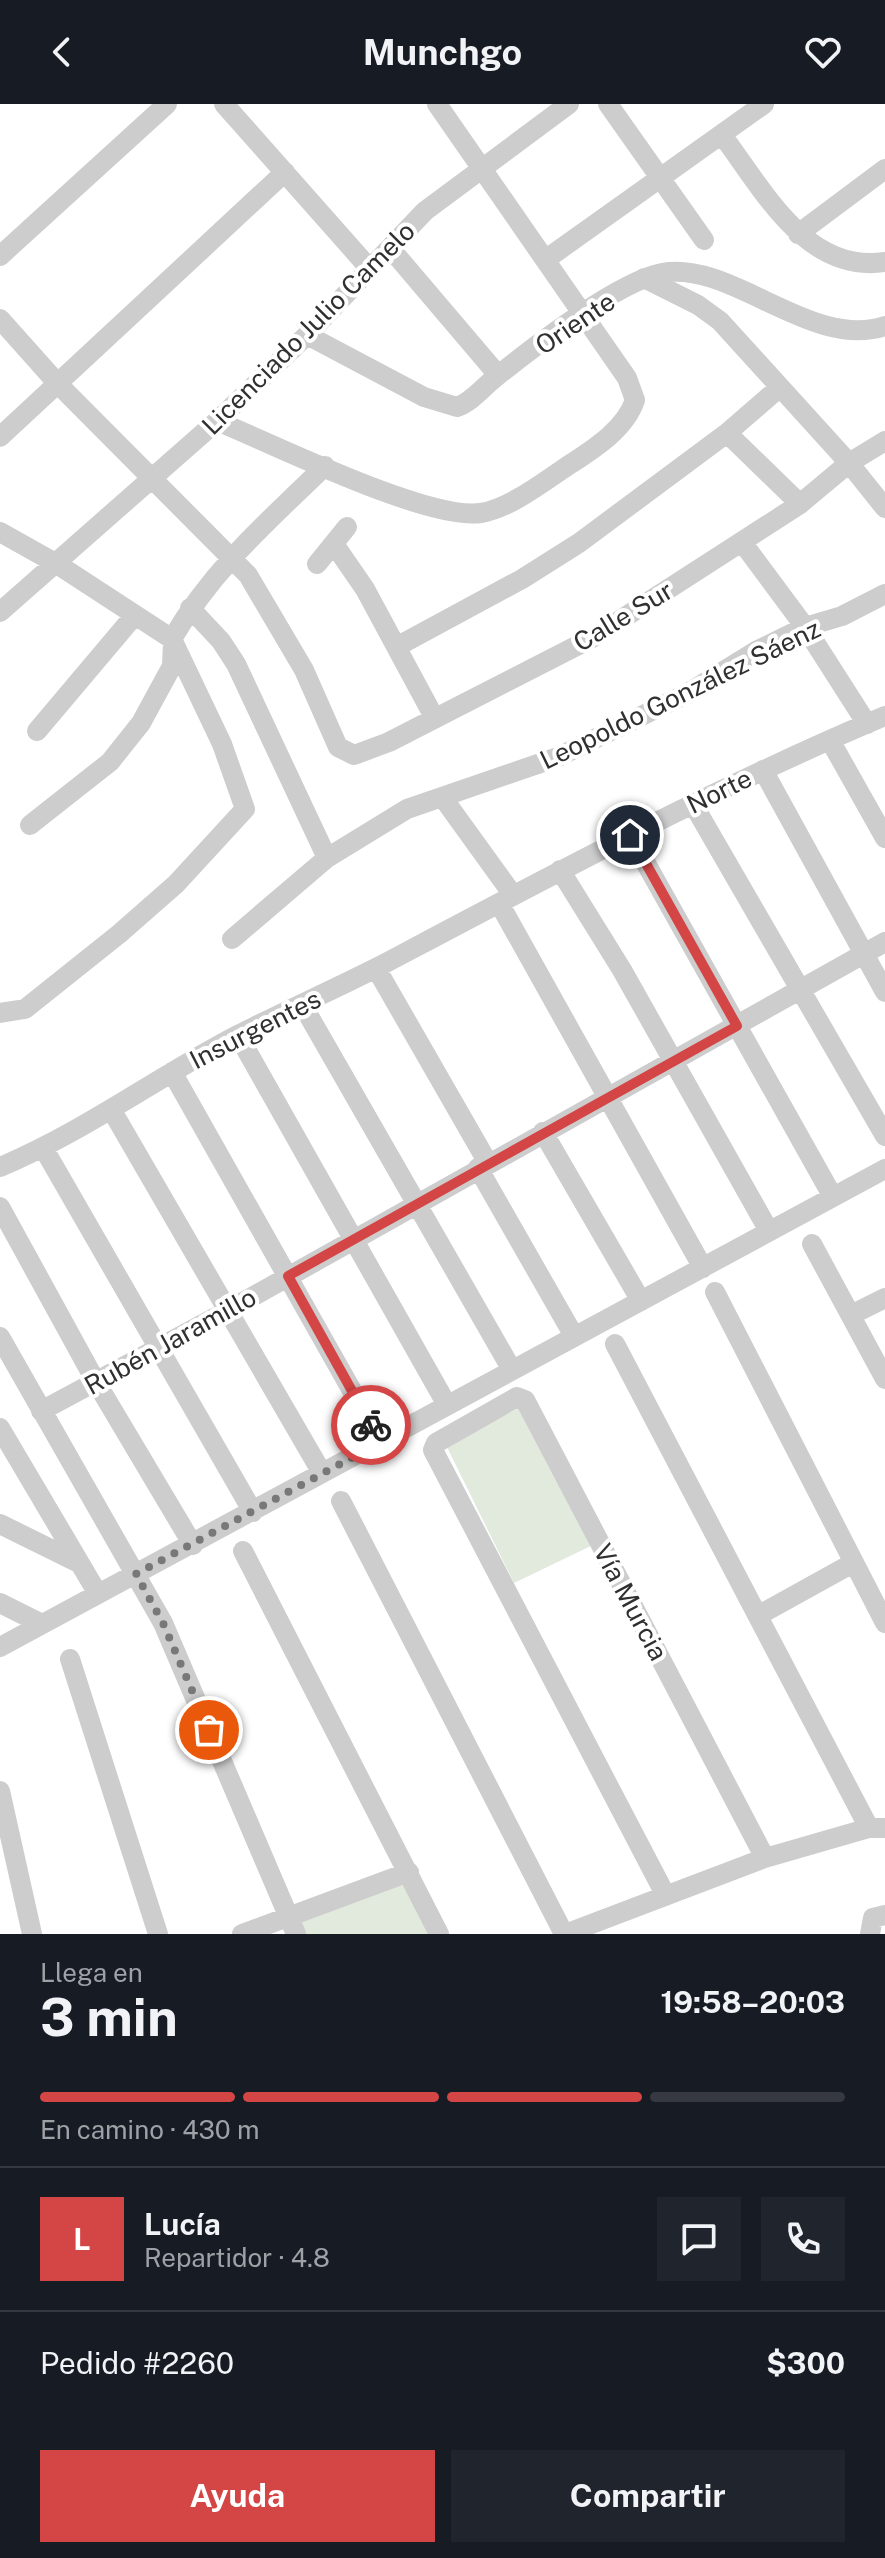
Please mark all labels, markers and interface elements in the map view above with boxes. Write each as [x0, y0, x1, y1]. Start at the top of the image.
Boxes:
icon: back [40, 30, 84, 74]
icon: heart [801, 30, 845, 74]
text: Munchgo [363, 31, 522, 73]
street label: Licenciado Julio Camelo [195, 215, 421, 441]
street label: Oriente [529, 285, 621, 361]
street label: Calle Sur [568, 574, 678, 658]
street label: Leopoldo González Sáenz [535, 613, 825, 775]
street label: Norte [681, 762, 757, 820]
pin [596, 801, 664, 869]
icon: home [608, 813, 652, 857]
street label: Insurgentes [184, 983, 326, 1075]
street label: Rubén Jaramillo [79, 1281, 261, 1401]
courier [331, 1385, 411, 1465]
icon: bike [349, 1403, 393, 1447]
street label: Vía Murcia [587, 1539, 675, 1665]
pin [175, 1696, 243, 1764]
icon: bag [187, 1708, 231, 1752]
text: Llega en [40, 1957, 143, 1988]
text: 19:58–20:03 [660, 1984, 845, 2020]
text: 3 min [40, 1987, 178, 2048]
text: En camino · 430 m [40, 2114, 259, 2145]
button: chat [657, 2197, 741, 2281]
button: phone [761, 2197, 845, 2281]
text: Lucía [144, 2206, 221, 2242]
text: L [73, 2221, 91, 2257]
text: Repartidor · 4.8 [144, 2242, 330, 2273]
text: Pedido #2260 [40, 2345, 234, 2381]
text: $300 [766, 2345, 845, 2381]
button: Ayuda [40, 2450, 435, 2542]
button: Compartir [451, 2450, 845, 2542]

